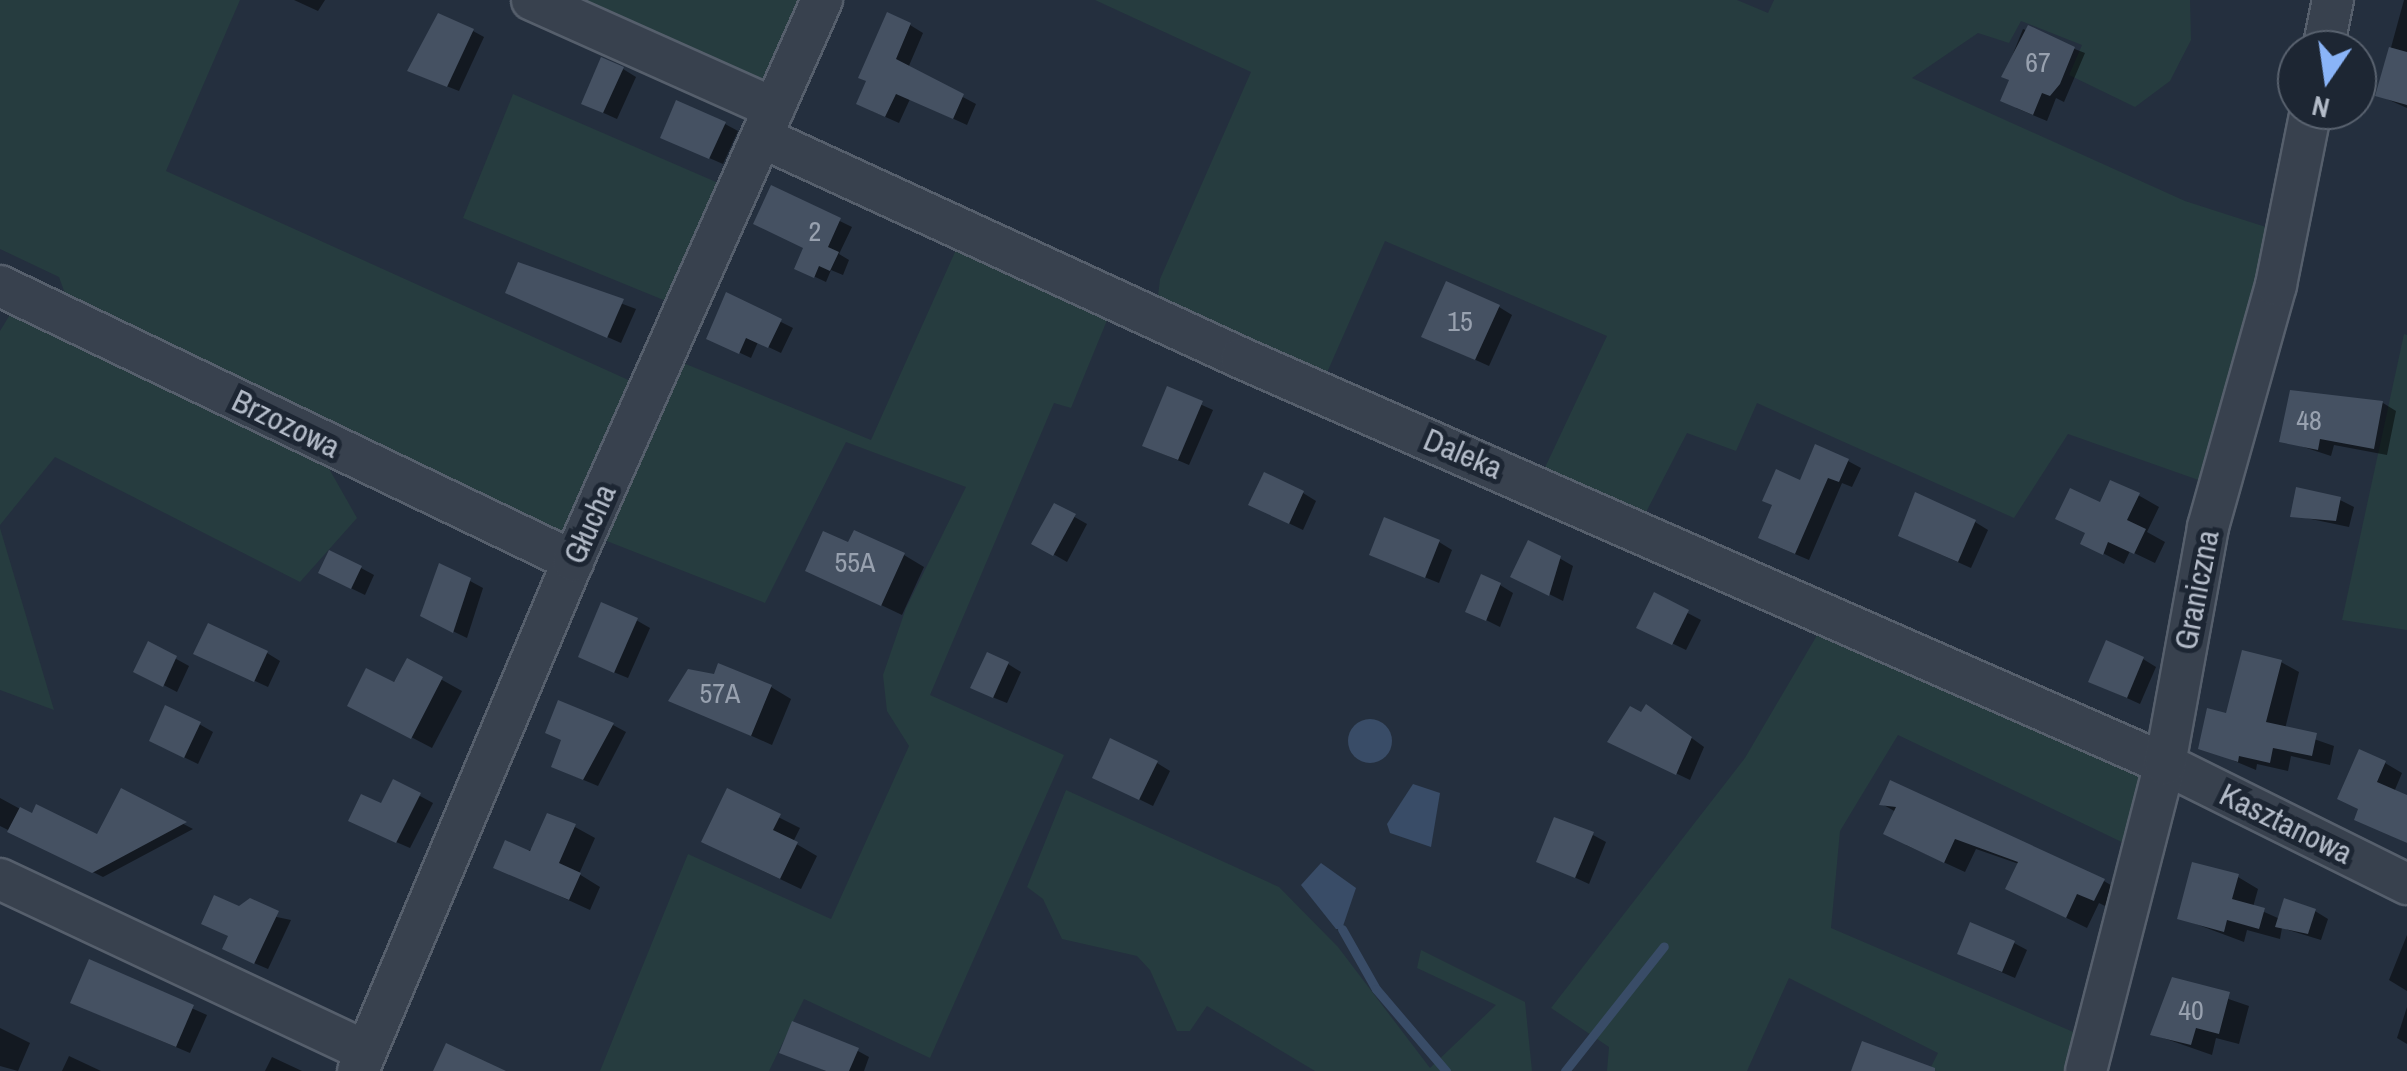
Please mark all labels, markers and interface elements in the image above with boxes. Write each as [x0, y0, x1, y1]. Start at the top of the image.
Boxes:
north arrow [2277, 30, 2377, 130]
house number: 67 [2025, 45, 2051, 79]
text: N [2308, 87, 2333, 128]
house number: 2 [809, 214, 821, 248]
house number: 15 [1447, 304, 1473, 338]
street label: Brzozowa [226, 381, 346, 467]
house number: 48 [2296, 403, 2322, 437]
street label: Daleka [1418, 420, 1508, 488]
street label: Głucha [556, 478, 624, 570]
street label: Graniczna [2167, 527, 2227, 653]
house number: 55A [835, 545, 875, 579]
house number: 57A [700, 676, 740, 710]
street label: Kasztanowa [2213, 775, 2359, 873]
house number: 40 [2178, 993, 2204, 1027]

